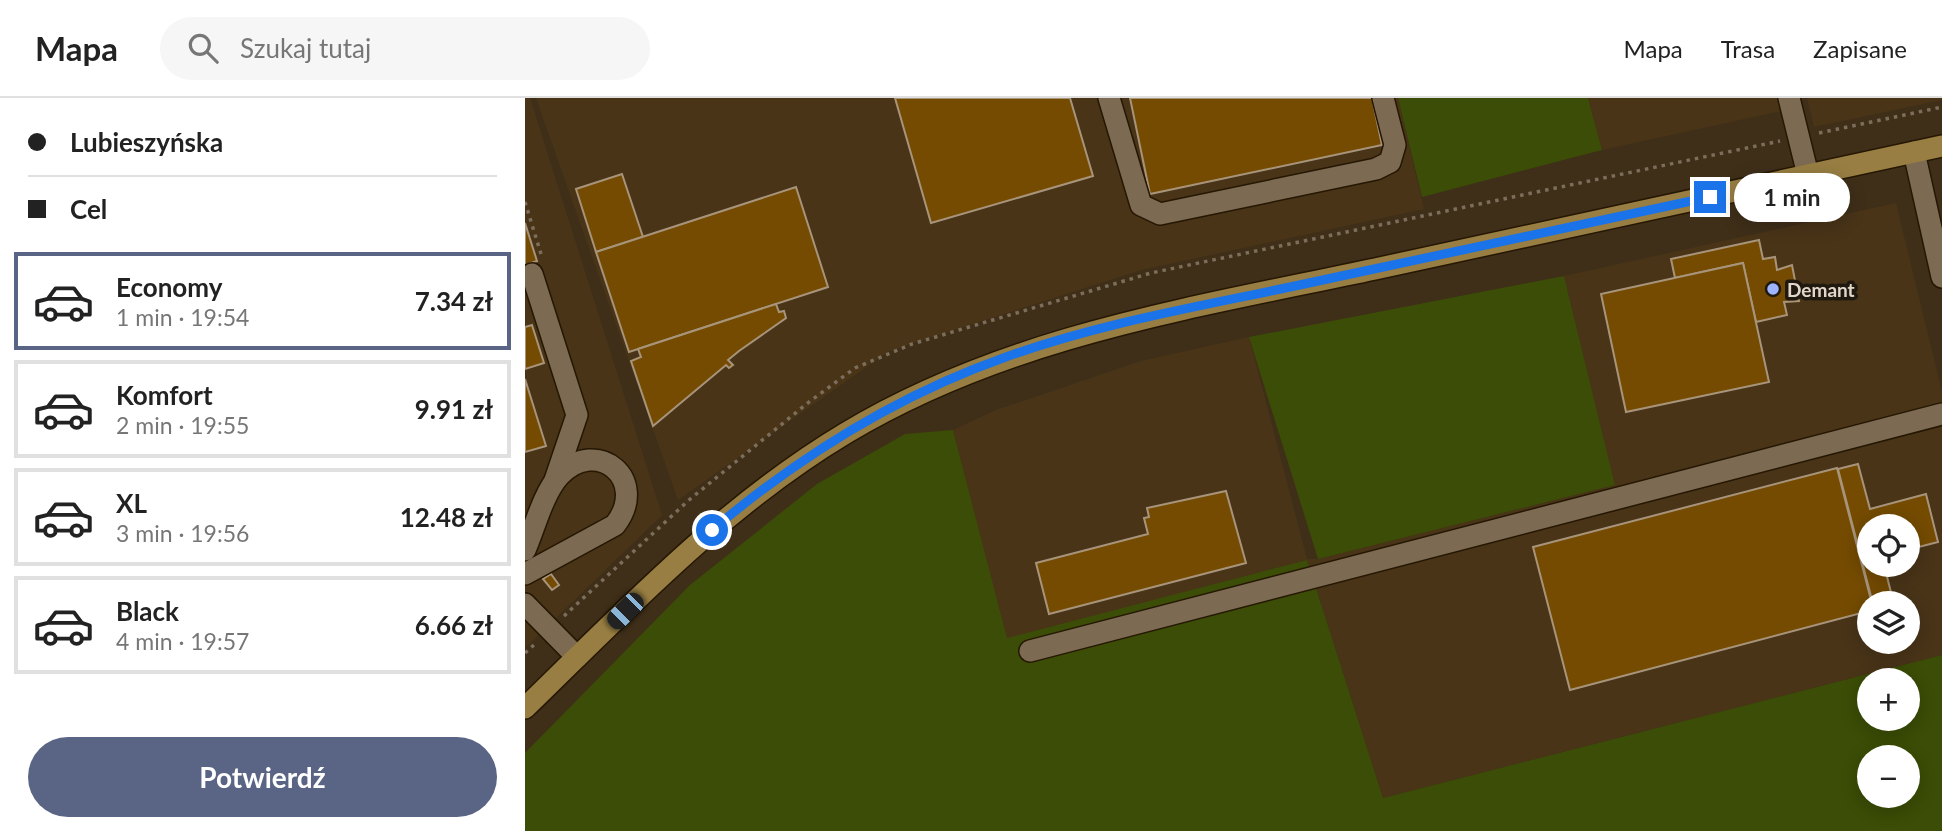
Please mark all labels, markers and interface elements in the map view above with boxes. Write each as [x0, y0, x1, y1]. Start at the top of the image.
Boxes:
search box [160, 17, 650, 80]
text: Mapa [35, 28, 118, 68]
icon: search [184, 29, 222, 67]
text: Szukaj tutaj [240, 32, 371, 64]
text: Mapa [1624, 34, 1683, 63]
text: Trasa [1721, 34, 1775, 63]
text: Zapisane [1813, 34, 1907, 63]
text: Lubieszyńska [70, 126, 223, 158]
callout: 1 min [1735, 172, 1850, 222]
route end [1694, 181, 1726, 213]
text: 1 min [1763, 183, 1821, 211]
text: Cel [70, 193, 107, 225]
icon: car [32, 270, 95, 333]
text: Economy [116, 271, 222, 303]
place label: Demant [1787, 278, 1855, 301]
marker: Demant [1765, 281, 1781, 297]
text: 7.34 zł [415, 285, 493, 317]
text: 1 min · 19:54 [116, 303, 249, 331]
icon: car [32, 378, 95, 441]
text: Komfort [116, 379, 213, 411]
text: 9.91 zł [415, 393, 493, 425]
text: 2 min · 19:55 [116, 411, 249, 439]
icon: car [32, 486, 95, 549]
text: XL [116, 487, 147, 519]
text: 12.48 zł [400, 501, 493, 533]
route start [696, 514, 728, 546]
map controls [1857, 514, 1920, 808]
button: locate [1857, 514, 1920, 577]
text: 3 min · 19:56 [116, 519, 249, 547]
car [603, 589, 648, 633]
button: layers [1857, 591, 1920, 654]
icon: car [32, 594, 95, 657]
text: Black [116, 595, 179, 627]
text: 6.66 zł [415, 609, 493, 641]
text: 4 min · 19:57 [116, 627, 249, 655]
button: + [1857, 668, 1920, 731]
button: Potwierdź [28, 737, 497, 817]
button: − [1857, 745, 1920, 808]

